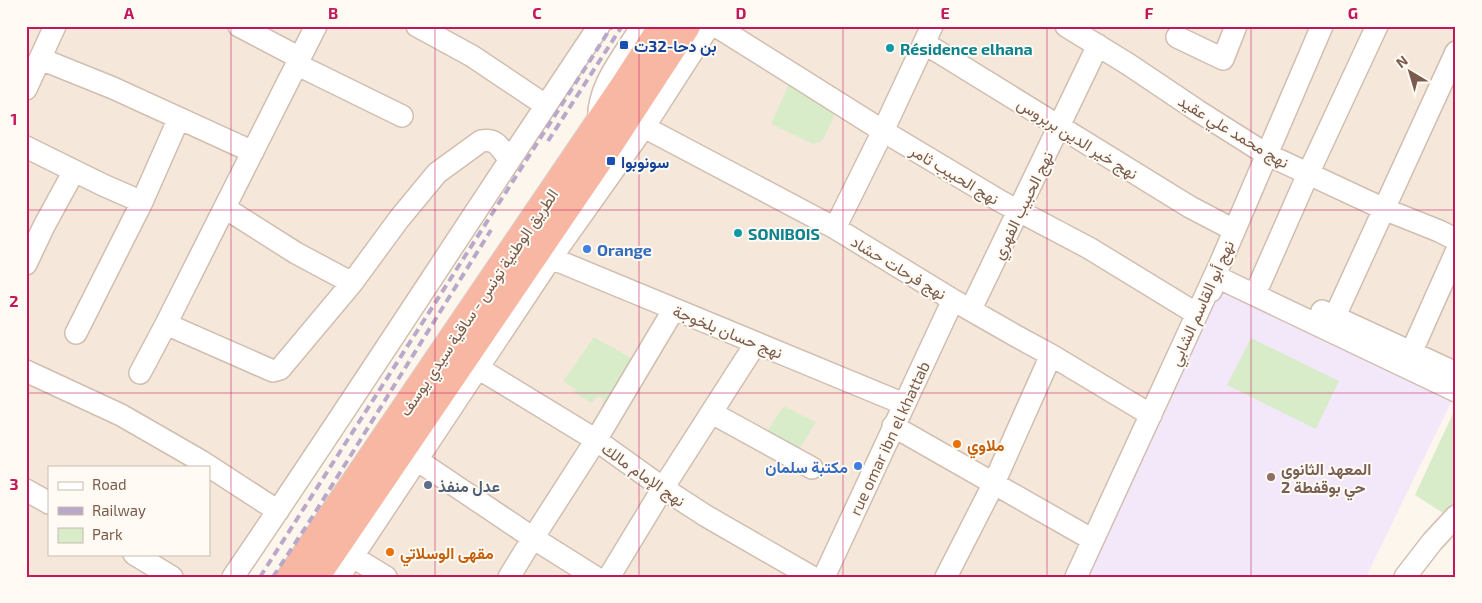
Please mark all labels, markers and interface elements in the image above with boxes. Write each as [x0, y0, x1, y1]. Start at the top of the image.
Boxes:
text: A [124, 3, 135, 22]
text: B [328, 3, 338, 22]
text: C [532, 3, 542, 22]
text: D [736, 3, 747, 22]
text: E [940, 3, 950, 22]
text: F [1145, 3, 1154, 22]
text: G [1348, 3, 1358, 22]
place label: بن دحا-32ت [634, 36, 717, 56]
marker: بن دحا-32ت [618, 39, 630, 51]
place label: Résidence elhana [900, 39, 1033, 58]
marker: Résidence elhana [884, 42, 896, 54]
north arrow [1384, 48, 1434, 98]
text: N [1392, 52, 1411, 71]
street label: نهج محمد علي عقيد [1173, 90, 1293, 176]
street label: نهج خير الدين بربروس [1013, 93, 1142, 185]
text: 1 [11, 109, 17, 128]
street label: نهج الحبيب ثامر [905, 140, 1003, 211]
street label: نهج الحبيب الفهري [988, 148, 1061, 264]
place label: سونوبوا [621, 152, 669, 173]
marker: سونوبوا [605, 155, 617, 167]
street label: الطريق الوطنية تونس - ساقية سيدي يوسف [395, 185, 565, 422]
place label: SONIBOIS [748, 224, 820, 243]
marker: SONIBOIS [732, 227, 744, 239]
street label: نهج فرحات حشاد [846, 231, 950, 305]
street label: نهج أبو القاسم الشابي [1165, 237, 1242, 371]
place label: Orange [597, 240, 652, 259]
marker: Orange [581, 243, 593, 255]
text: 2 [9, 291, 19, 310]
street label: نهج حسان بلخوجة [669, 300, 786, 364]
street label: rue omar ibn el khattab [845, 358, 933, 518]
place label: ملاوي [967, 435, 1005, 459]
street label: نهج الإمام مالك [597, 438, 689, 512]
marker: ملاوي [951, 438, 963, 450]
place label: مكتبة سلمان [765, 457, 848, 477]
place label: المعهد الثانوي حي بوقفطة 2 [1281, 459, 1371, 501]
marker: مكتبة سلمان [852, 460, 864, 472]
legend [48, 466, 210, 556]
marker: المعهد الثانوي حي بوقفطة 2 [1265, 471, 1277, 483]
text: 3 [9, 474, 19, 493]
text: Road [92, 475, 127, 493]
place label: عدل منفذ [438, 476, 500, 496]
marker: عدل منفذ [422, 479, 434, 491]
text: Railway [92, 501, 146, 519]
text: Park [92, 525, 123, 543]
place label: مقهى الوسلاتي [400, 543, 494, 567]
marker: مقهى الوسلاتي [384, 546, 396, 558]

